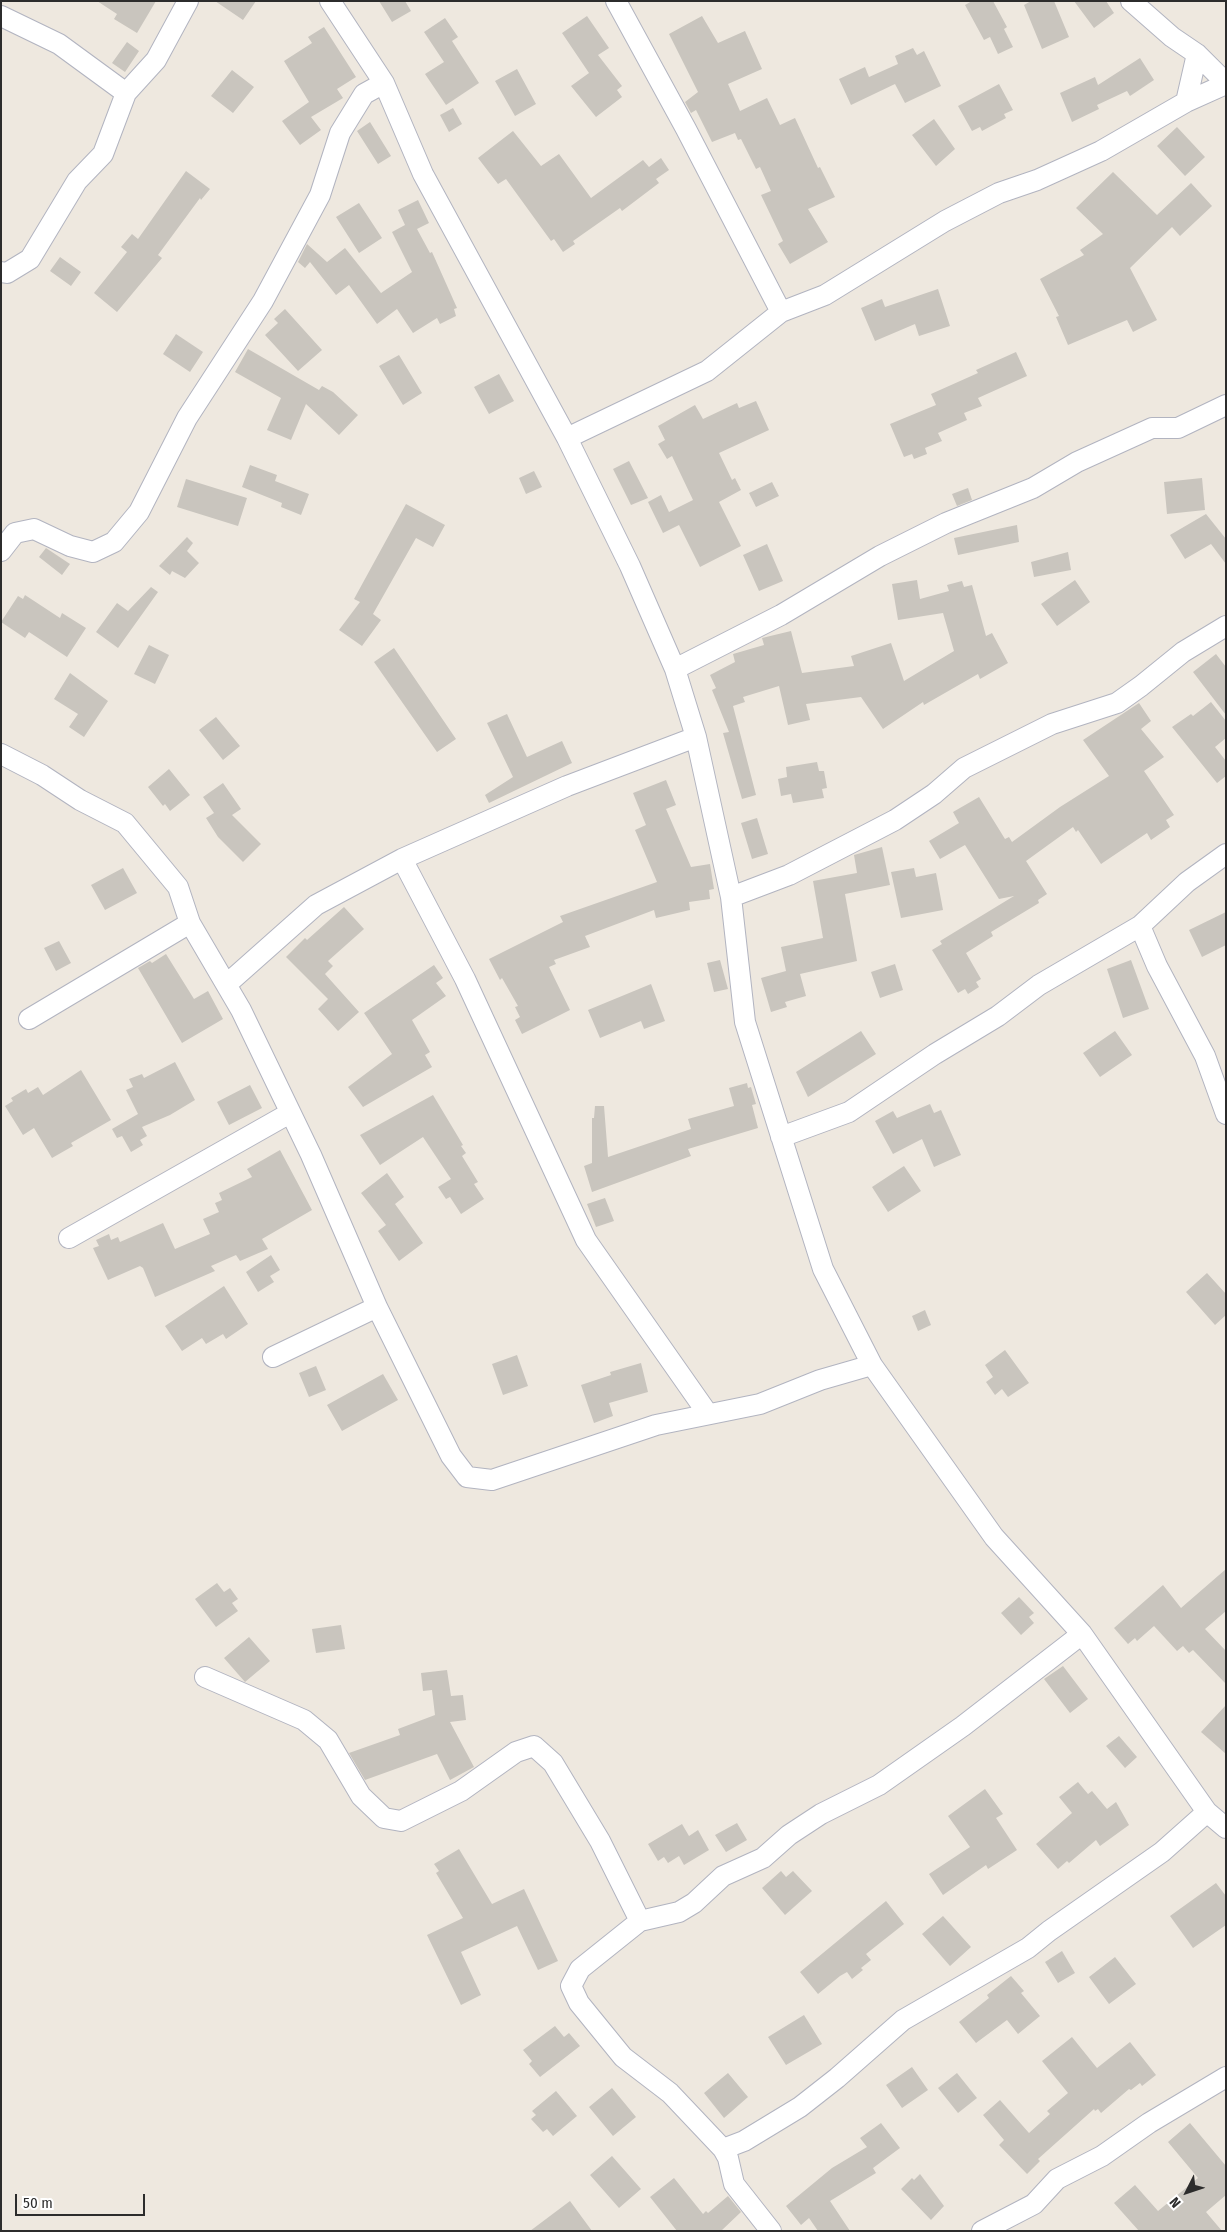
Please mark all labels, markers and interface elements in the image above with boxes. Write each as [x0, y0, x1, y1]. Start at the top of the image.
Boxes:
north arrow [1162, 2167, 1212, 2217]
scale bar [18, 2184, 148, 2216]
text: N [1166, 2193, 1184, 2211]
text: 50 m [23, 2194, 53, 2212]

